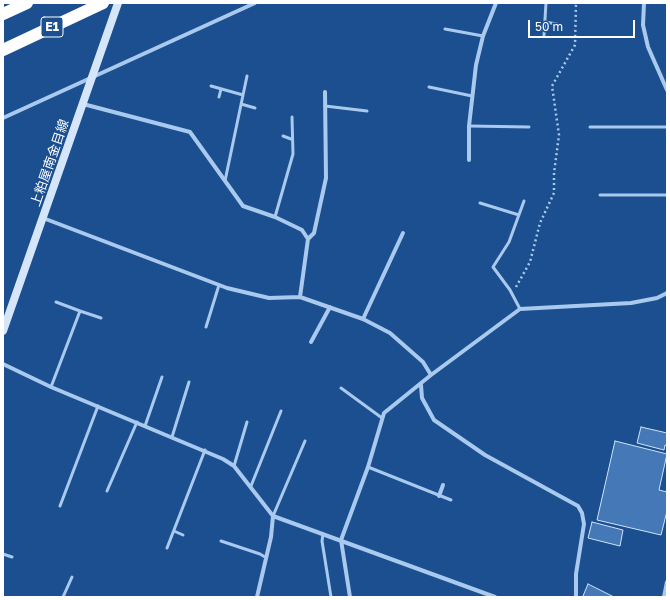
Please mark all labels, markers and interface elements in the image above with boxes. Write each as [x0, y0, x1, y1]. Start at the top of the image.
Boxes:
scale bar [530, 12, 637, 38]
road number: E1 [41, 17, 63, 37]
text: 50 m [535, 19, 563, 34]
street label: 上粕屋南金目線 [28, 117, 72, 209]

